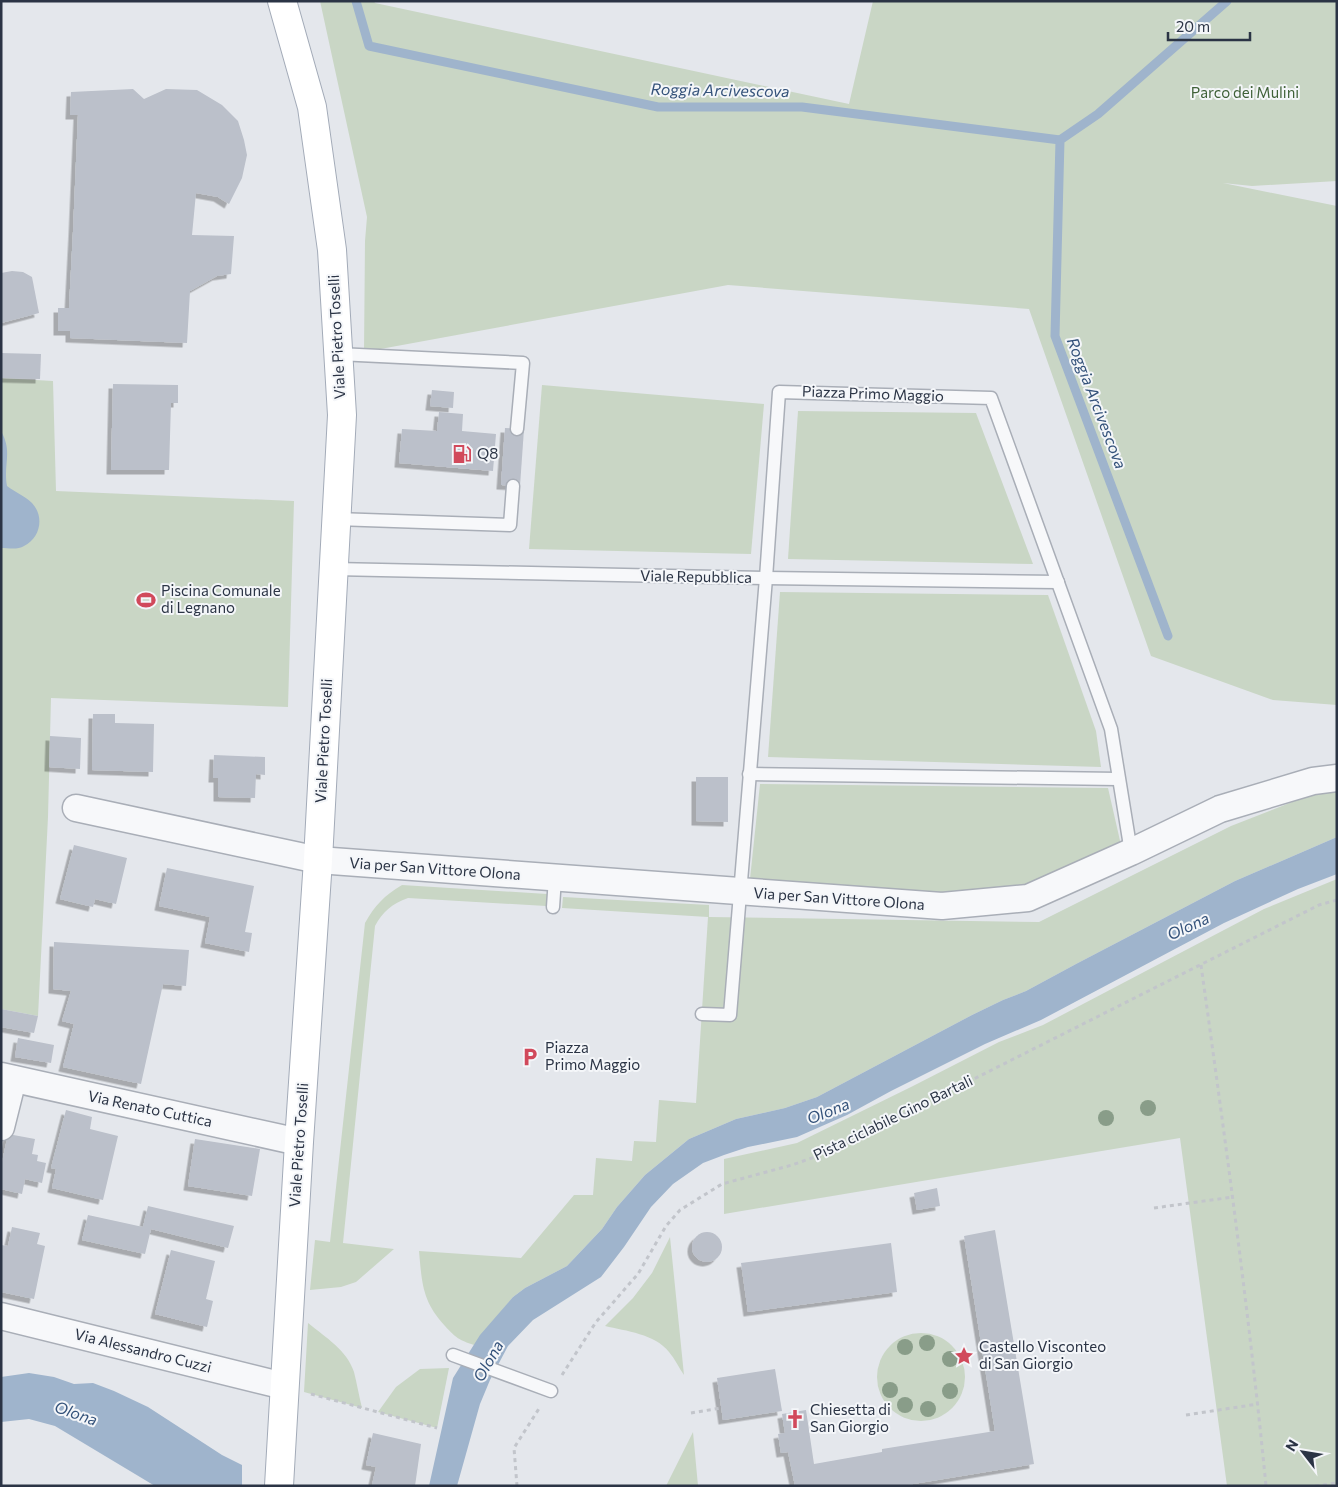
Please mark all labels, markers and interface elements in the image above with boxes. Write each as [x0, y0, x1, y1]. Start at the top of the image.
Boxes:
scale bar [1168, 10, 1250, 42]
text: 20 m [1176, 17, 1210, 35]
water label: Roggia Arcivescova [650, 79, 790, 100]
park label: Parco dei Mulini [1191, 83, 1299, 101]
street label: Viale Pietro Toselli [324, 274, 348, 400]
water label: Roggia Arcivescova [1064, 335, 1131, 471]
street label: Piazza Primo Maggio [802, 382, 944, 404]
fuel station icon: Q8 [451, 443, 473, 465]
place label: Q8 [477, 444, 498, 462]
street label: Viale Repubblica [640, 566, 752, 586]
place label: Piscina Comunale di Legnano [161, 581, 281, 616]
sports icon: Piscina Comunale di Legnano [135, 589, 157, 611]
street label: Viale Pietro Toselli [311, 678, 335, 804]
street label: Via per San Vittore Olona [349, 853, 521, 883]
street label: Via per San Vittore Olona [753, 883, 925, 913]
water label: Olona [1164, 908, 1212, 944]
place label: Piazza Primo Maggio [545, 1038, 640, 1073]
parking icon: Piazza Primo Maggio [519, 1046, 541, 1068]
street label: Pista ciclabile Gino Bartali [810, 1071, 975, 1164]
street label: Viale Pietro Toselli [285, 1082, 311, 1208]
street label: Via Renato Cuttica [86, 1086, 214, 1130]
water label: Olona [804, 1093, 852, 1128]
street label: Via Alessandro Cuzzi [73, 1324, 214, 1376]
water label: Olona [469, 1337, 507, 1385]
place label: Castello Visconteo di San Giorgio [979, 1337, 1106, 1372]
place icon: Castello Visconteo di San Giorgio [953, 1345, 975, 1367]
water label: Olona [52, 1396, 100, 1429]
place label: Chiesetta di San Giorgio [810, 1400, 891, 1435]
church icon: Chiesetta di San Giorgio [784, 1408, 806, 1430]
north arrow [1278, 1427, 1328, 1477]
text: N [1281, 1436, 1301, 1454]

